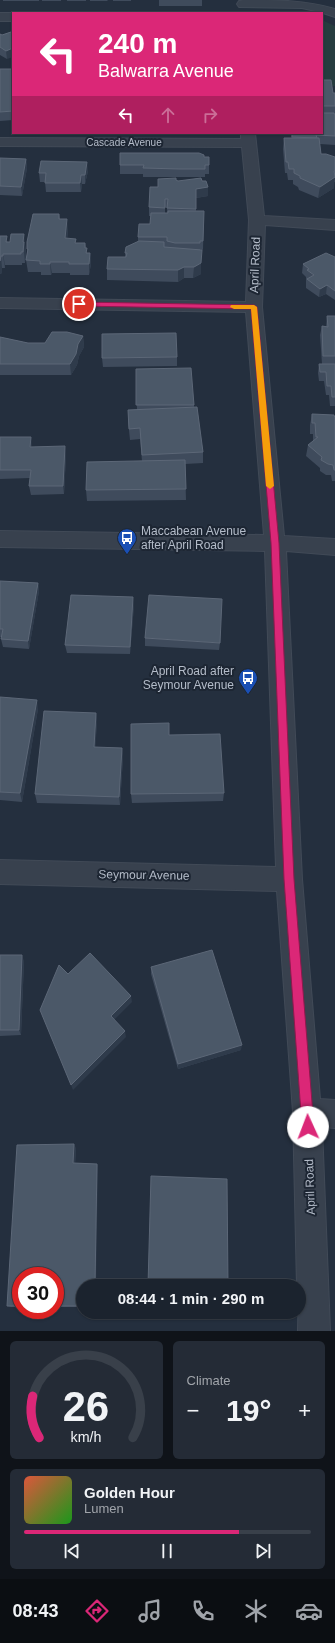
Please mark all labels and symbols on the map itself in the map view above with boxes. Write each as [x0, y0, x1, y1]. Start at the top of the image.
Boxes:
street label: Cascade Avenue [86, 137, 162, 148]
street label: April Road [247, 237, 263, 293]
pin [62, 287, 96, 321]
place label: Maccabean Avenue after April Road [141, 524, 247, 552]
bus stop icon: Maccabean Avenue after April Road [116, 527, 138, 555]
place label: April Road after Seymour Avenue [143, 664, 234, 692]
bus stop icon: April Road after Seymour Avenue [237, 667, 259, 695]
street label: Seymour Avenue [98, 867, 190, 883]
position arrow [287, 1106, 329, 1148]
street label: April Road [302, 1159, 318, 1215]
speed limit sign: 30 [12, 1267, 64, 1319]

